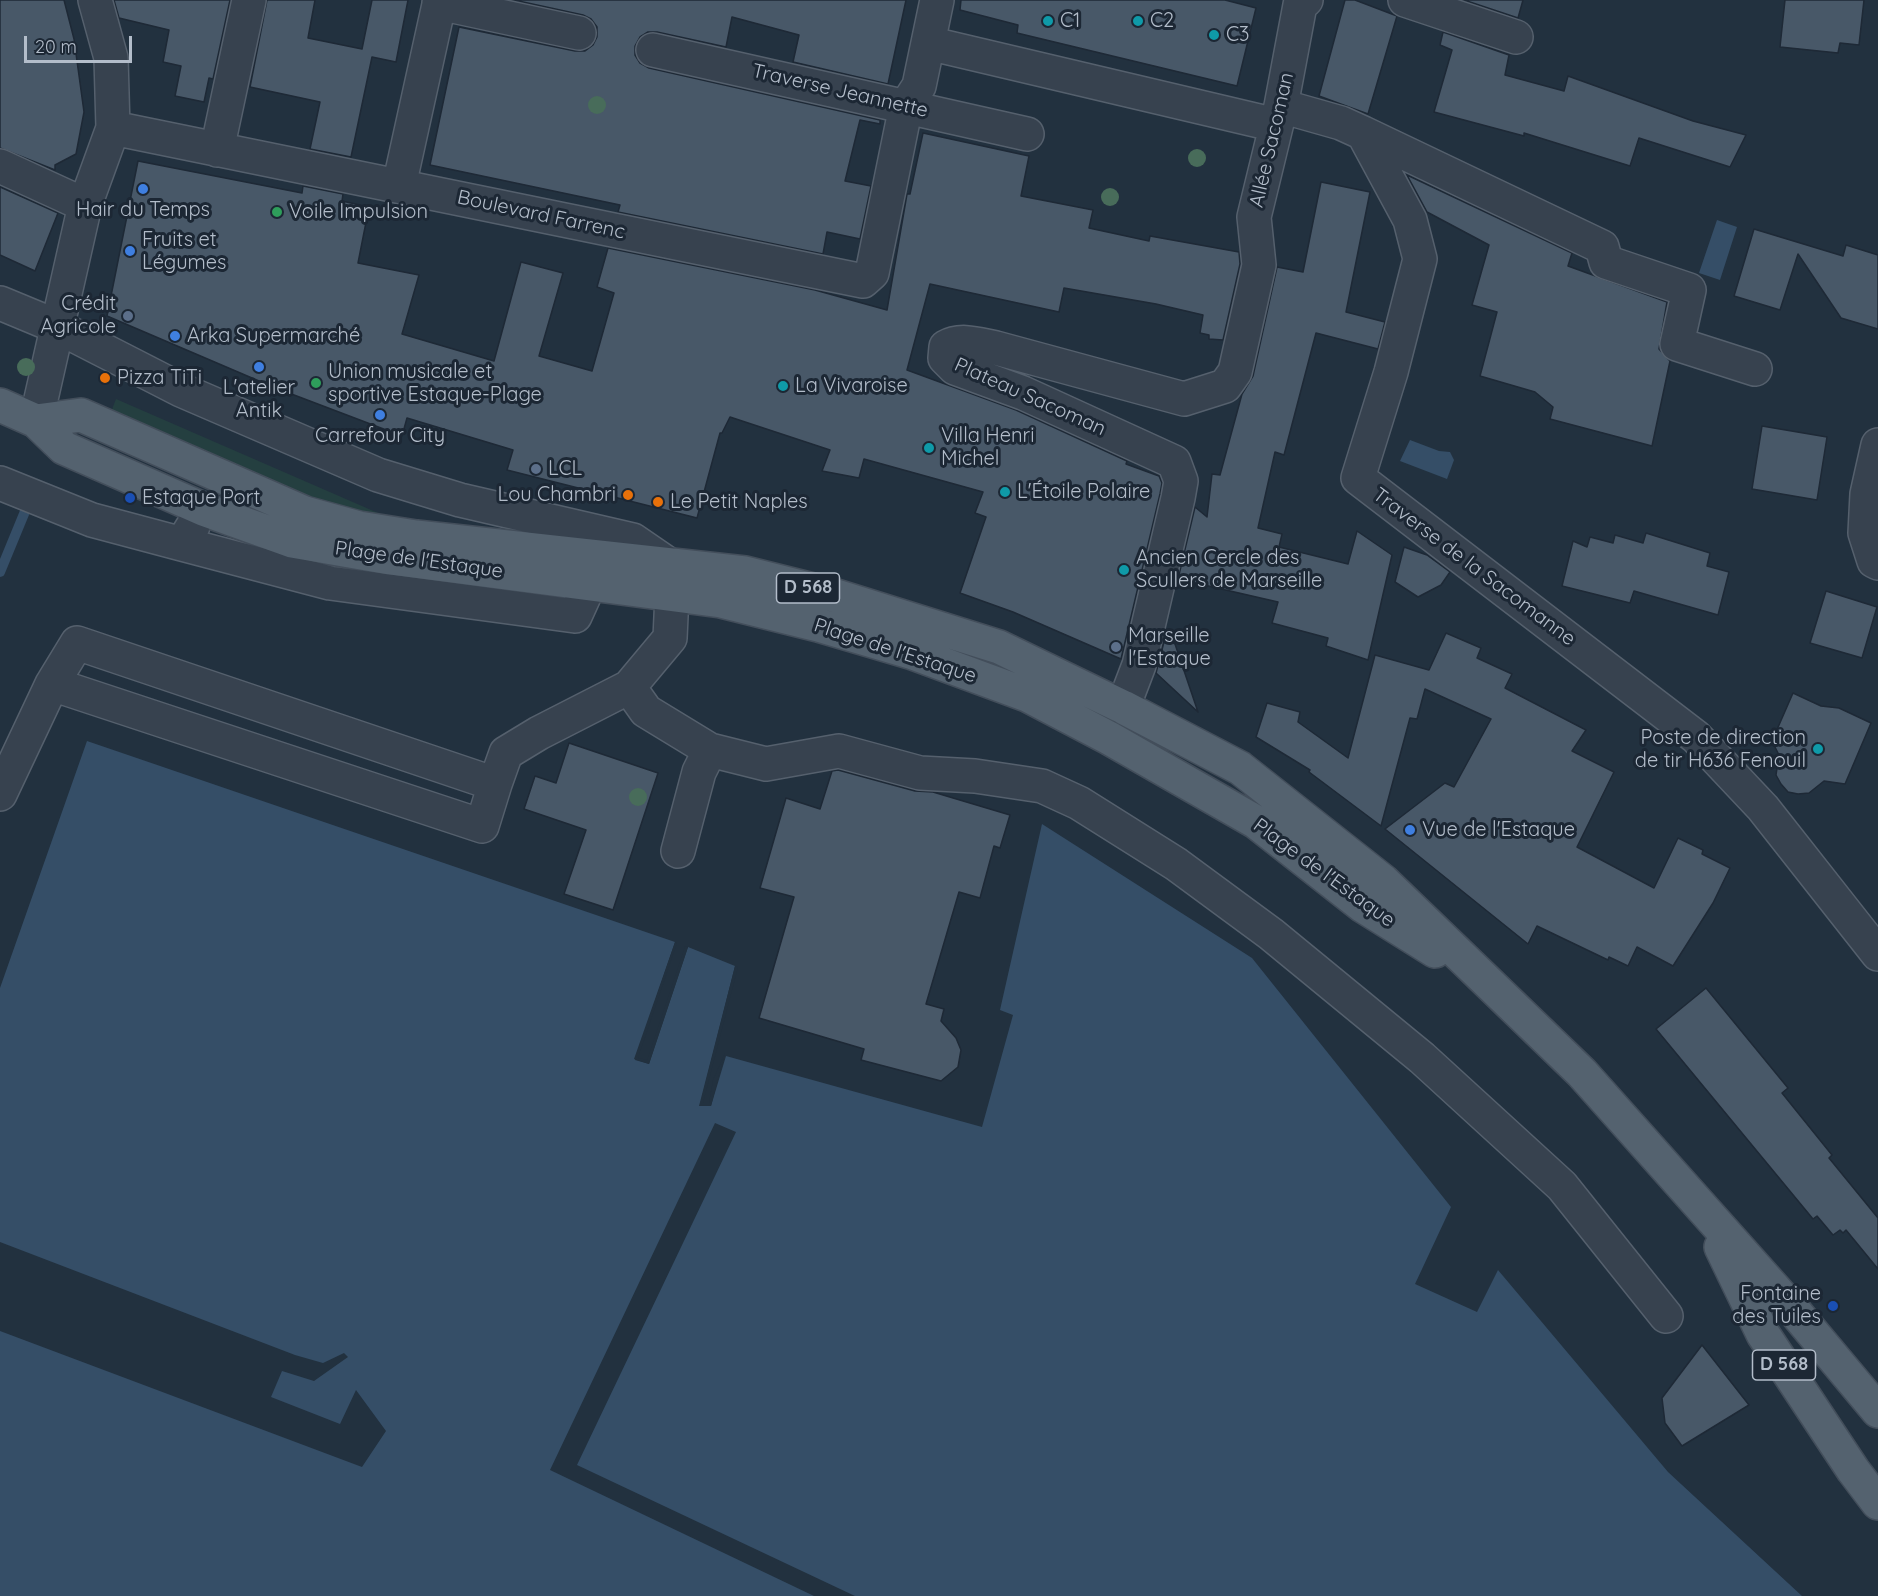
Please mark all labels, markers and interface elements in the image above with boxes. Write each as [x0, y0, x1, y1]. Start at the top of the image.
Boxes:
place label: C1 [1060, 9, 1080, 33]
place label: C2 [1150, 9, 1174, 33]
marker: C1 [1041, 14, 1055, 28]
marker: C2 [1131, 14, 1145, 28]
place label: C3 [1226, 23, 1250, 47]
scale bar [27, 24, 135, 62]
marker: C3 [1207, 28, 1221, 42]
text: 20 m [35, 35, 77, 58]
street label: Traverse Jeannette [750, 59, 930, 123]
street label: Allée Sacoman [1245, 70, 1299, 210]
marker: Hair du Temps [136, 182, 150, 196]
street label: Boulevard Farrenc [455, 186, 627, 244]
place label: Hair du Temps [76, 198, 210, 222]
place label: Voile Impulsion [289, 200, 428, 224]
marker: Voile Impulsion [270, 205, 284, 219]
place label: Fruits et Légumes [142, 228, 226, 275]
marker: Fruits et Légumes [123, 244, 137, 258]
place label: Crédit Agricole [40, 292, 116, 339]
marker: Crédit Agricole [121, 309, 135, 323]
place label: Arka Supermarché [187, 324, 360, 348]
marker: Arka Supermarché [168, 329, 182, 343]
street label: Plateau Sacoman [951, 353, 1109, 441]
marker: L'atelier Antik [252, 360, 266, 374]
place label: Union musicale et sportive Estaque-Plage [328, 360, 542, 407]
place label: Pizza TiTi [117, 366, 202, 390]
marker: Pizza TiTi [98, 371, 112, 385]
place label: La Vivaroise [795, 374, 908, 398]
place label: L'atelier Antik [223, 376, 295, 423]
marker: Union musicale et sportive Estaque-Plage [309, 376, 323, 390]
marker: La Vivaroise [776, 379, 790, 393]
marker: Carrefour City [373, 408, 387, 422]
place label: Carrefour City [315, 424, 445, 448]
place label: Villa Henri Michel [941, 424, 1035, 471]
marker: Villa Henri Michel [922, 441, 936, 455]
place label: LCL [548, 457, 582, 481]
marker: LCL [529, 462, 543, 476]
place label: L'Étoile Polaire [1017, 480, 1150, 504]
place label: Lou Chambri [498, 483, 616, 507]
street label: Traverse de la Sacomanne [1368, 483, 1580, 651]
marker: L'Étoile Polaire [998, 485, 1012, 499]
place label: Estaque Port [142, 486, 260, 510]
marker: Lou Chambri [621, 488, 635, 502]
place label: Le Petit Naples [670, 490, 808, 514]
marker: Estaque Port [123, 491, 137, 505]
marker: Le Petit Naples [651, 495, 665, 509]
street label: Plage de l'Estaque [334, 536, 504, 584]
place label: Ancien Cercle des Scullers de Marseille [1136, 546, 1322, 593]
marker: Ancien Cercle des Scullers de Marseille [1117, 563, 1131, 577]
road number: D 568 [776, 573, 840, 603]
street label: Plage de l'Estaque [811, 613, 979, 689]
place label: Marseille l'Estaque [1128, 624, 1211, 671]
marker: Marseille l'Estaque [1109, 640, 1123, 654]
place label: Poste de direction de tir H636 Fenouil [1635, 726, 1806, 773]
marker: Poste de direction de tir H636 Fenouil [1811, 742, 1825, 756]
street label: Plage de l'Estaque [1248, 814, 1400, 932]
place label: Vue de l'Estaque [1422, 818, 1575, 842]
marker: Vue de l'Estaque [1403, 823, 1417, 837]
place label: Fontaine des Tuiles [1732, 1282, 1821, 1329]
marker: Fontaine des Tuiles [1826, 1299, 1840, 1313]
road number: D 568 [1752, 1350, 1816, 1380]

